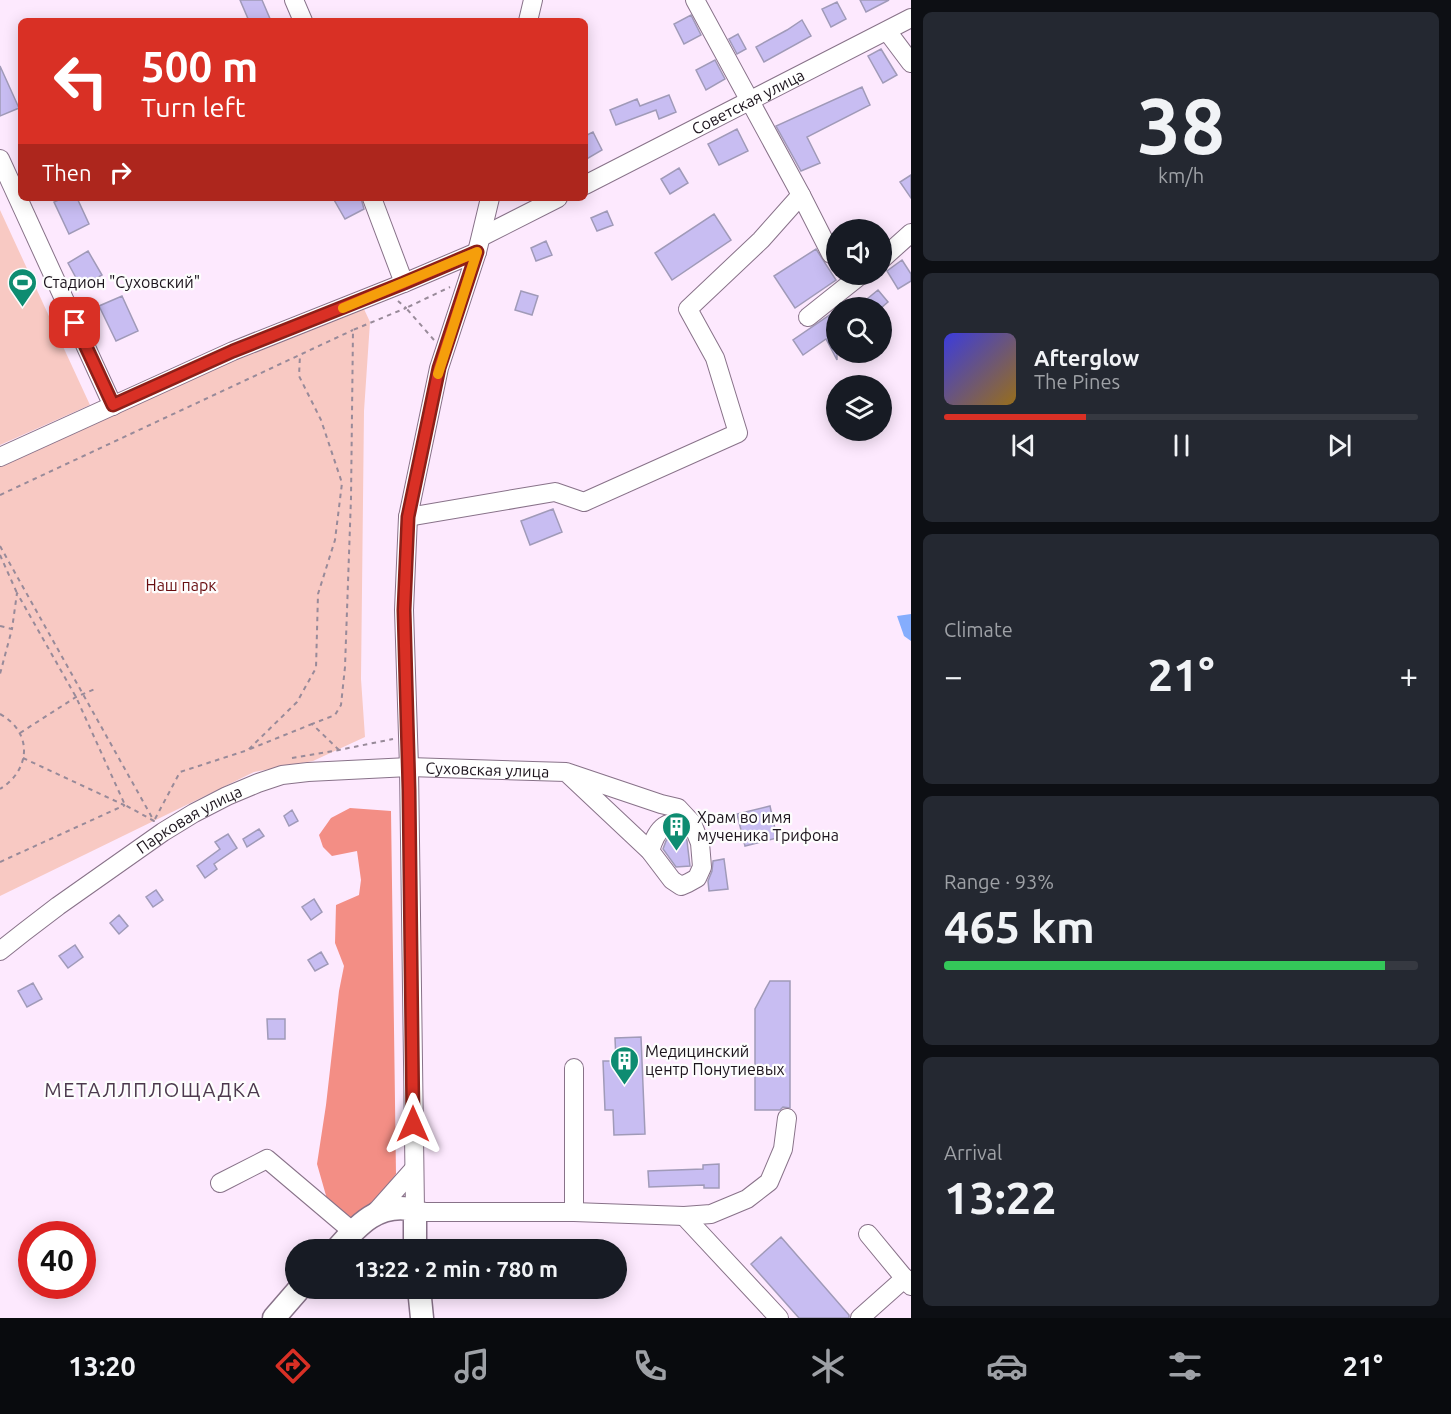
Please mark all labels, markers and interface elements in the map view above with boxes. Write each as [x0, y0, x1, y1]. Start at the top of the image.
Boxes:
icon: left [42, 42, 120, 120]
text: 500 m [141, 43, 258, 90]
street label: Советская улица [689, 65, 807, 138]
text: 38 [1137, 81, 1225, 169]
text: Turn left [141, 92, 245, 122]
icon: right [104, 156, 137, 189]
text: Then [42, 160, 92, 185]
text: km/h [1158, 164, 1204, 187]
map controls [826, 219, 892, 441]
button: sound [826, 219, 892, 285]
sports icon: Стадион "Суховский" [6, 266, 38, 308]
place label: Стадион "Суховский" [43, 273, 200, 291]
pin [49, 297, 100, 348]
button: search [826, 297, 892, 363]
icon: arrive [58, 306, 91, 339]
text: Afterglow [1034, 345, 1139, 370]
text: The Pines [1034, 370, 1120, 393]
button: layers [826, 375, 892, 441]
icon: previous [1007, 429, 1040, 462]
icon: pause [1165, 429, 1198, 462]
icon: next [1323, 429, 1356, 462]
park label: Наш парк [145, 576, 217, 594]
text: Climate [944, 618, 1013, 641]
text: 21° [1148, 649, 1214, 700]
text: − [944, 657, 963, 694]
text: + [1399, 657, 1418, 694]
street label: Суховская улица [425, 759, 550, 780]
street label: Парковая улица [133, 782, 245, 857]
place label: Храм во имя мученика Трифона [697, 808, 839, 844]
building icon: Храм во имя мученика Трифона [660, 810, 692, 852]
text: Range · 93% [944, 870, 1054, 893]
text: 465 km [944, 901, 1095, 952]
place label: Медицинский центр Понутиевых [645, 1042, 785, 1078]
building icon: Медицинский центр Понутиевых [608, 1044, 640, 1086]
district label: МЕТАЛЛПЛОЩАДКА [44, 1078, 262, 1101]
position arrow [381, 1092, 445, 1156]
text: Arrival [944, 1141, 1002, 1164]
text: 13:22 [944, 1172, 1057, 1223]
speed limit sign: 40 [18, 1221, 96, 1299]
text: 13:22 · 2 min · 780 m [354, 1256, 558, 1281]
icon: directions [272, 1345, 314, 1387]
icon: music [451, 1345, 493, 1387]
icon: phone [629, 1345, 671, 1387]
icon: climate [807, 1345, 849, 1387]
icon: car [986, 1345, 1028, 1387]
icon: filters [1164, 1345, 1206, 1387]
text: 13:20 [68, 1351, 136, 1381]
text: 21° [1343, 1351, 1383, 1381]

